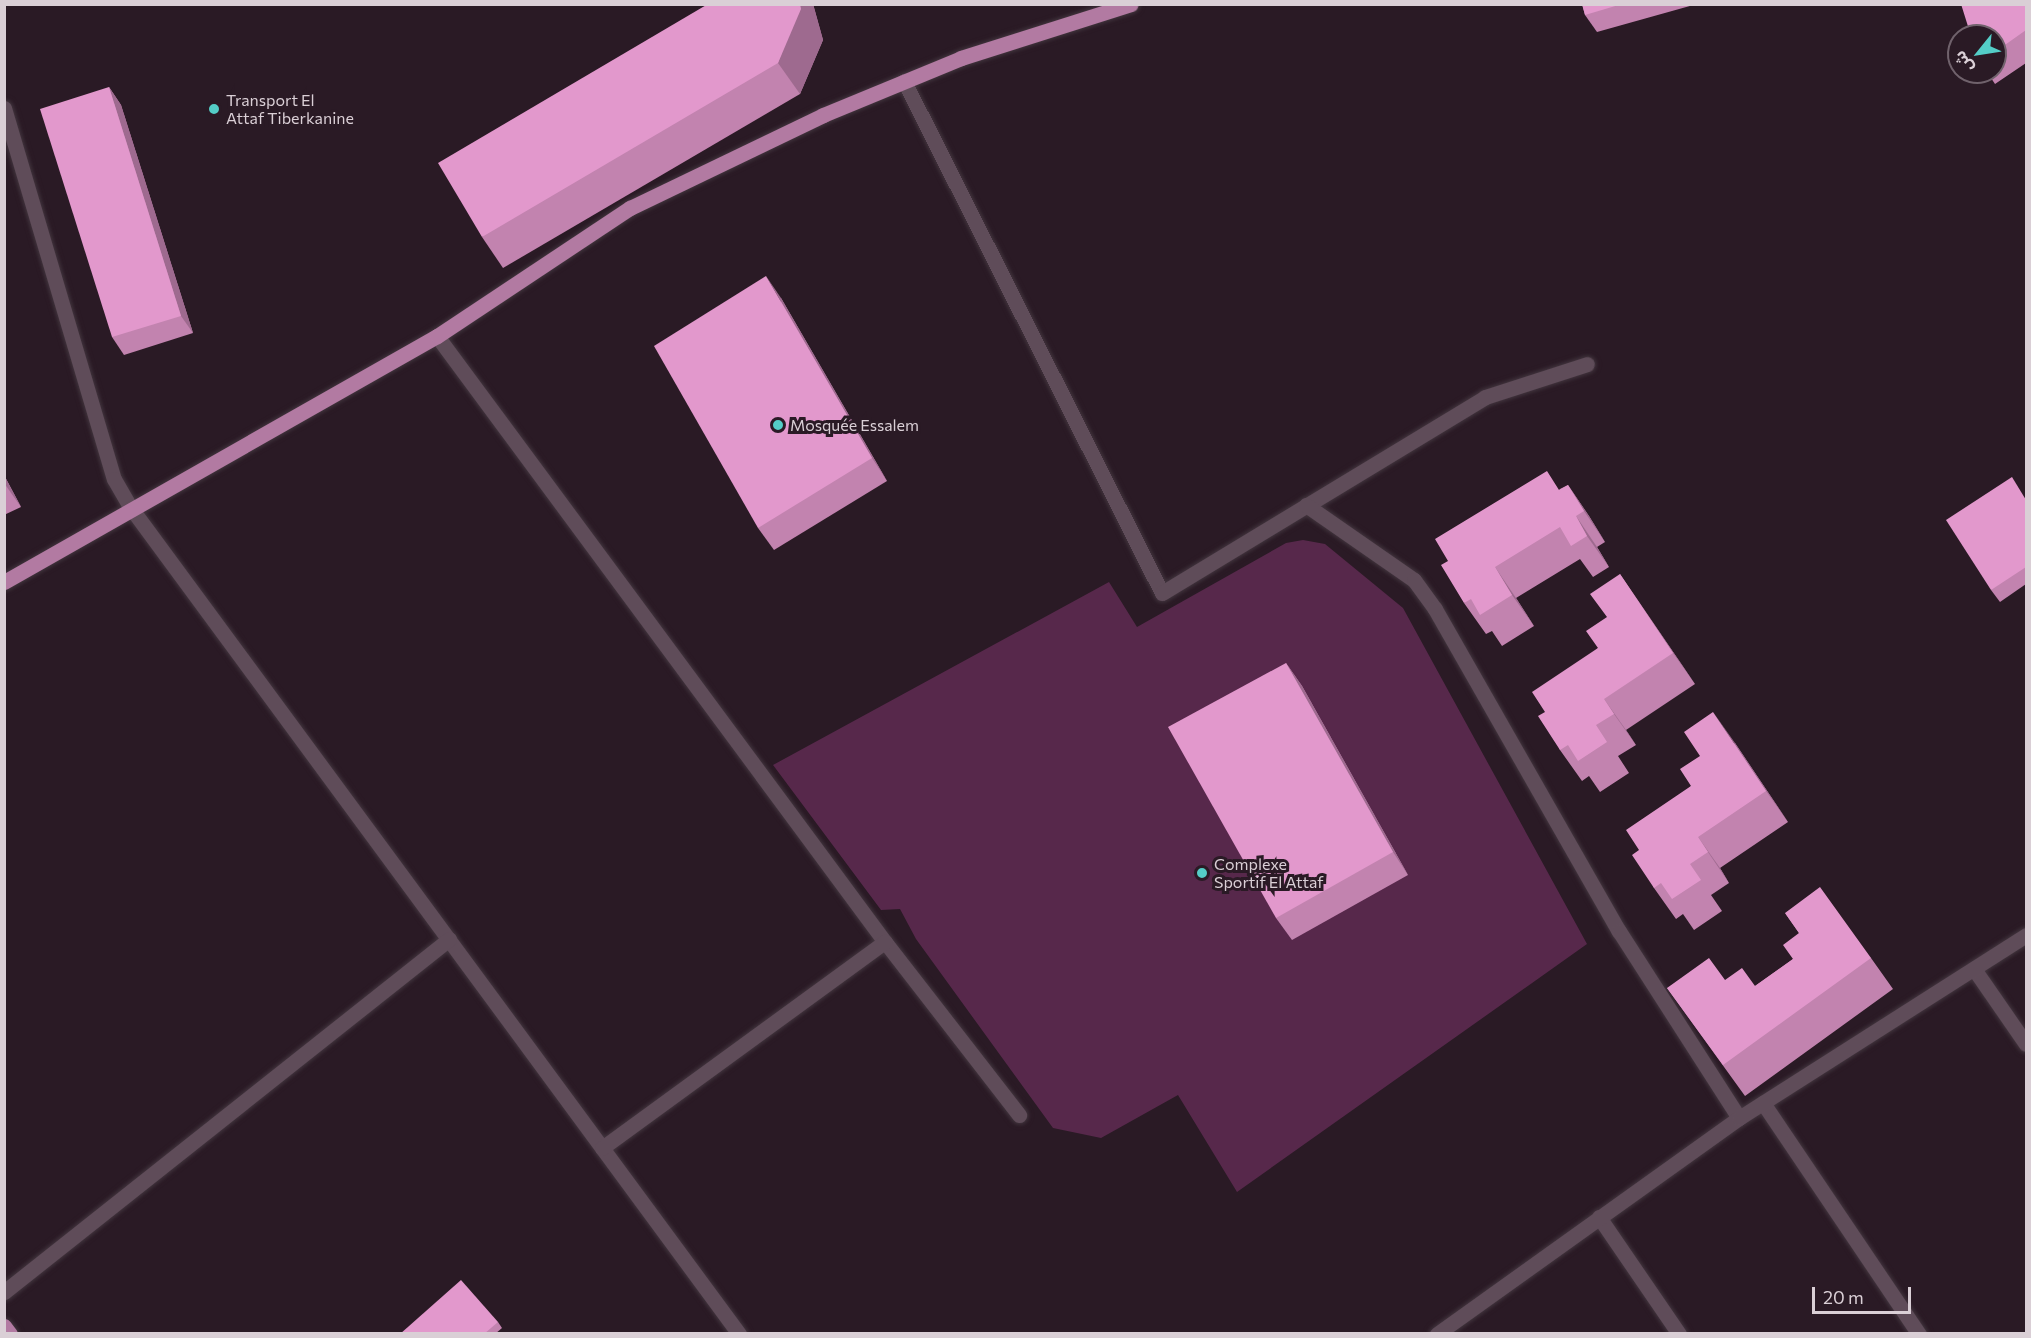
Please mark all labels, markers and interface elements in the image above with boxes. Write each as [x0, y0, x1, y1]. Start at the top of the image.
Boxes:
north arrow [1947, 24, 2007, 84]
text: ش [1949, 48, 1976, 76]
place label: Transport El Attaf Tiberkanine [226, 90, 354, 128]
marker: Transport El Attaf Tiberkanine [207, 102, 221, 116]
place label: Mosquée Essalem [790, 415, 919, 435]
marker: Mosquée Essalem [771, 418, 785, 432]
place label: Complexe Sportif El Attaf [1214, 854, 1324, 892]
marker: Complexe Sportif El Attaf [1195, 866, 1209, 880]
scale bar [1815, 1275, 1914, 1313]
text: 20 m [1823, 1286, 1864, 1308]

